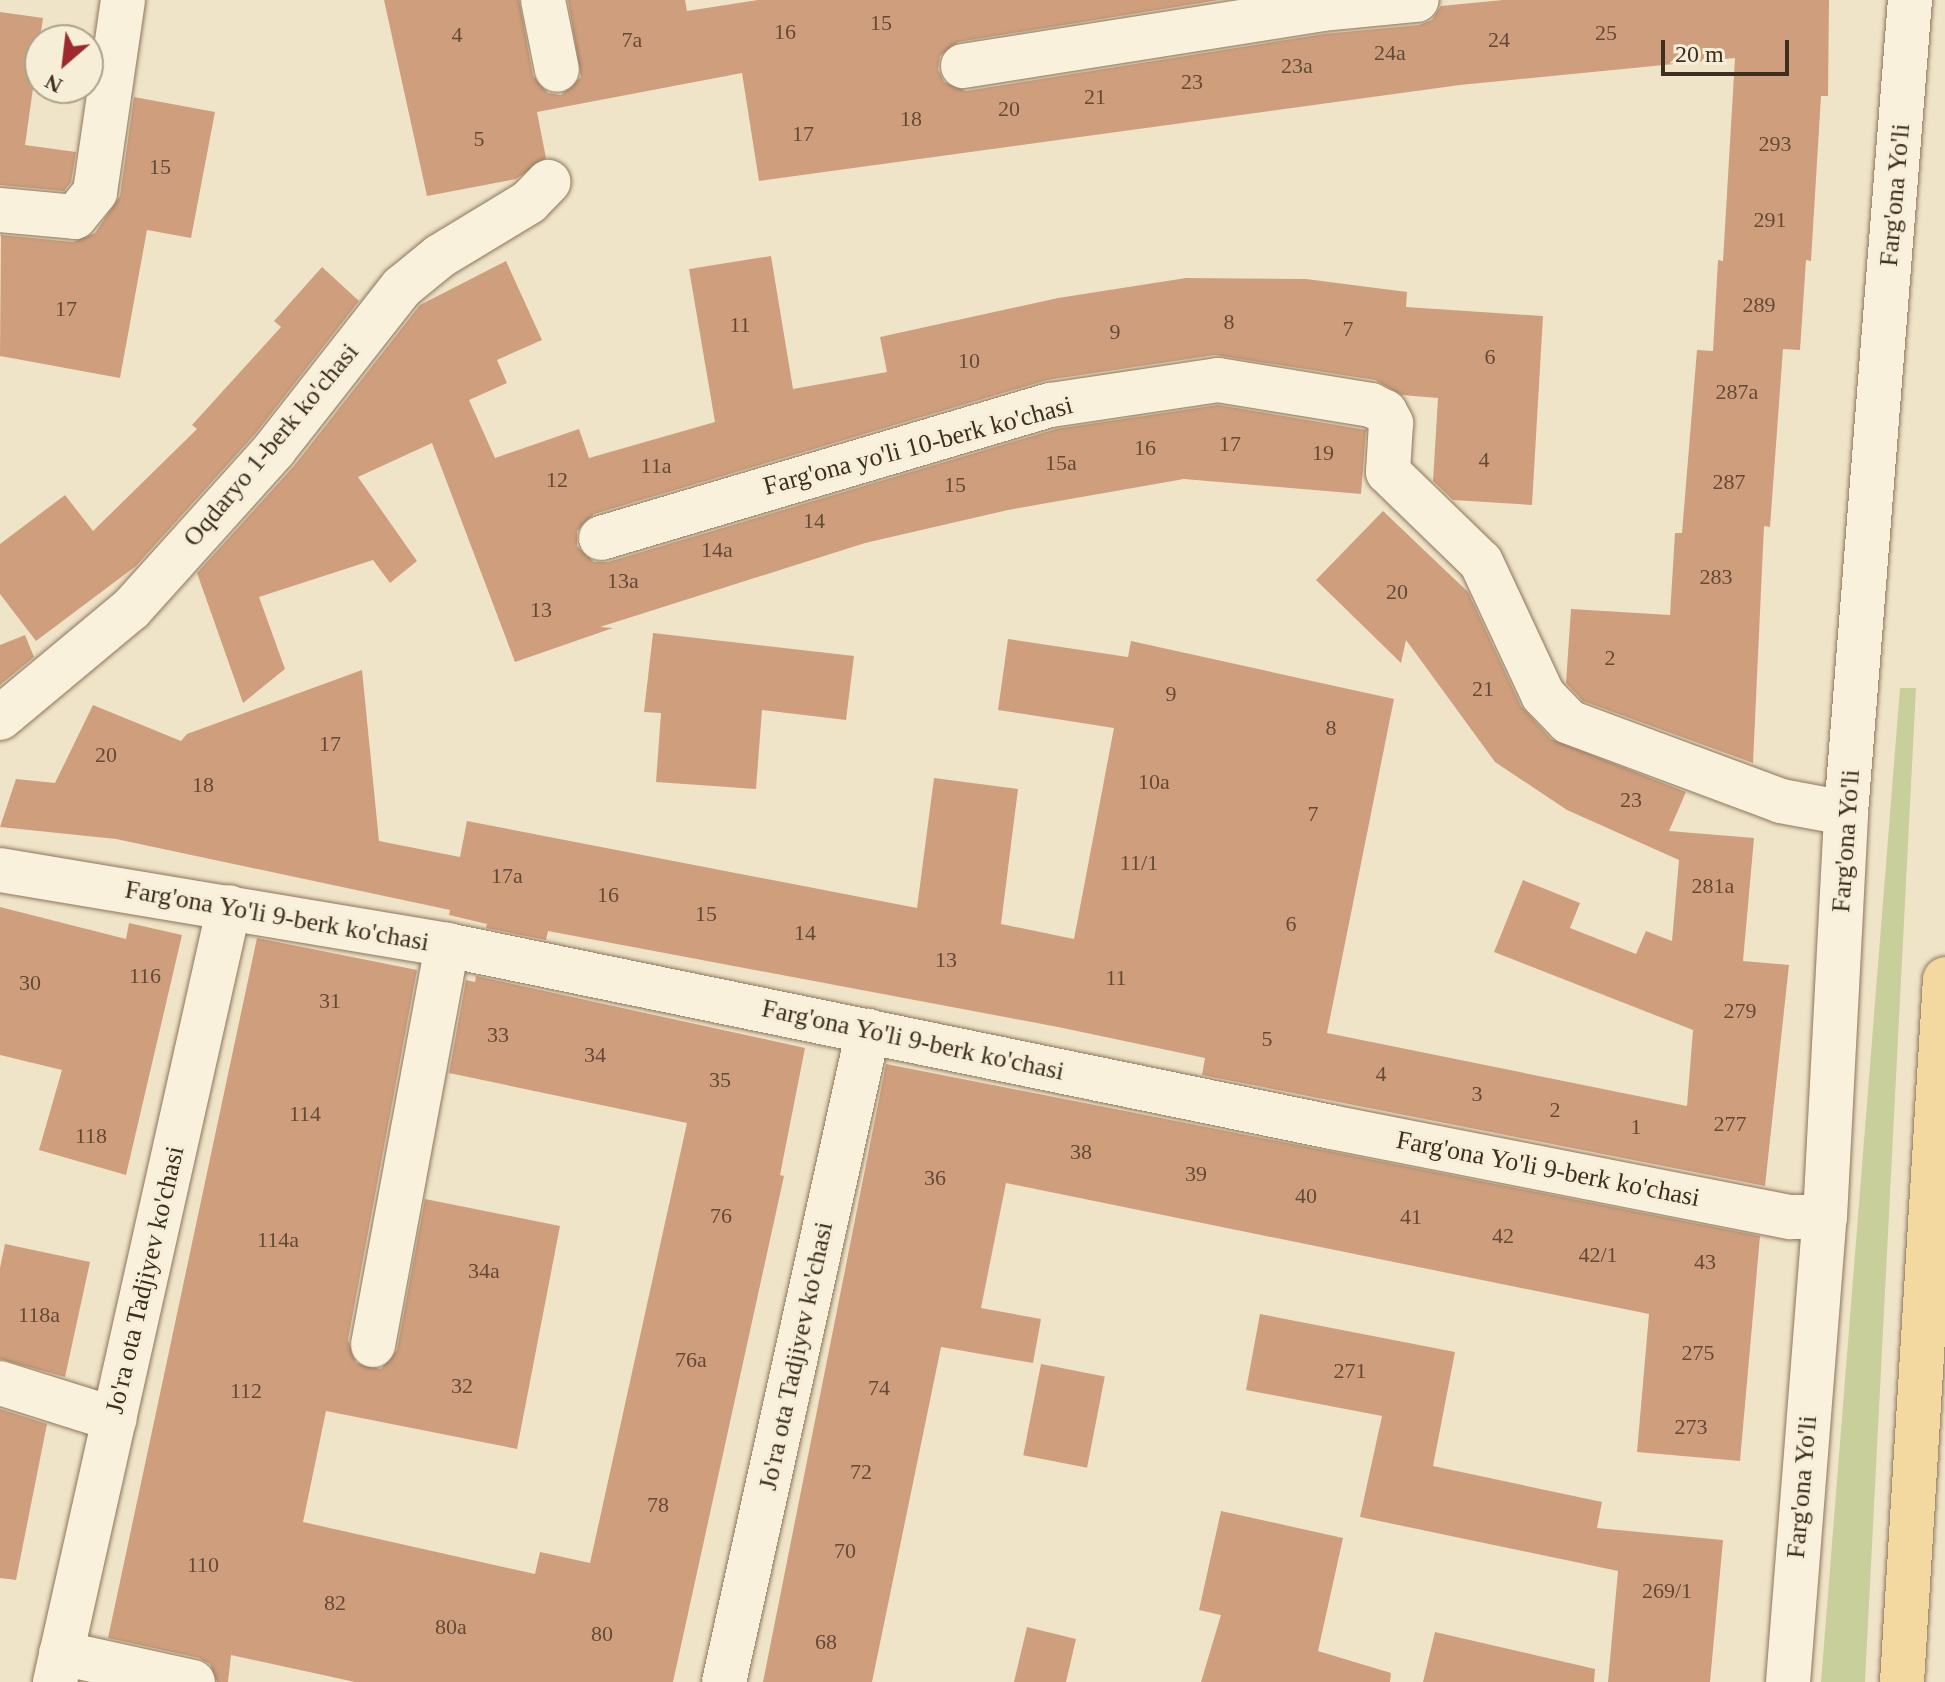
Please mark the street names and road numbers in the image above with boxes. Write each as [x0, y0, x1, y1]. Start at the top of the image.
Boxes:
street label: Farg'ona Yo'li [1873, 122, 1917, 268]
street label: Oqdaryo 1-berk ko'chasi [177, 337, 365, 553]
street label: Farg'ona yo'li 10-berk ko'chasi [760, 390, 1076, 502]
street label: Farg'ona Yo'li [1825, 768, 1867, 914]
street label: Farg'ona Yo'li 9-berk ko'chasi [122, 874, 432, 958]
street label: Farg'ona Yo'li 9-berk ko'chasi [759, 993, 1067, 1087]
street label: Farg'ona Yo'li 9-berk ko'chasi [1393, 1124, 1703, 1214]
street label: Jo'ra ota Tadjiyev ko'chasi [99, 1143, 191, 1417]
street label: Jo'ra ota Tadjiyev ko'chasi [752, 1219, 840, 1493]
street label: Farg'ona Yo'li [1780, 1414, 1824, 1560]

